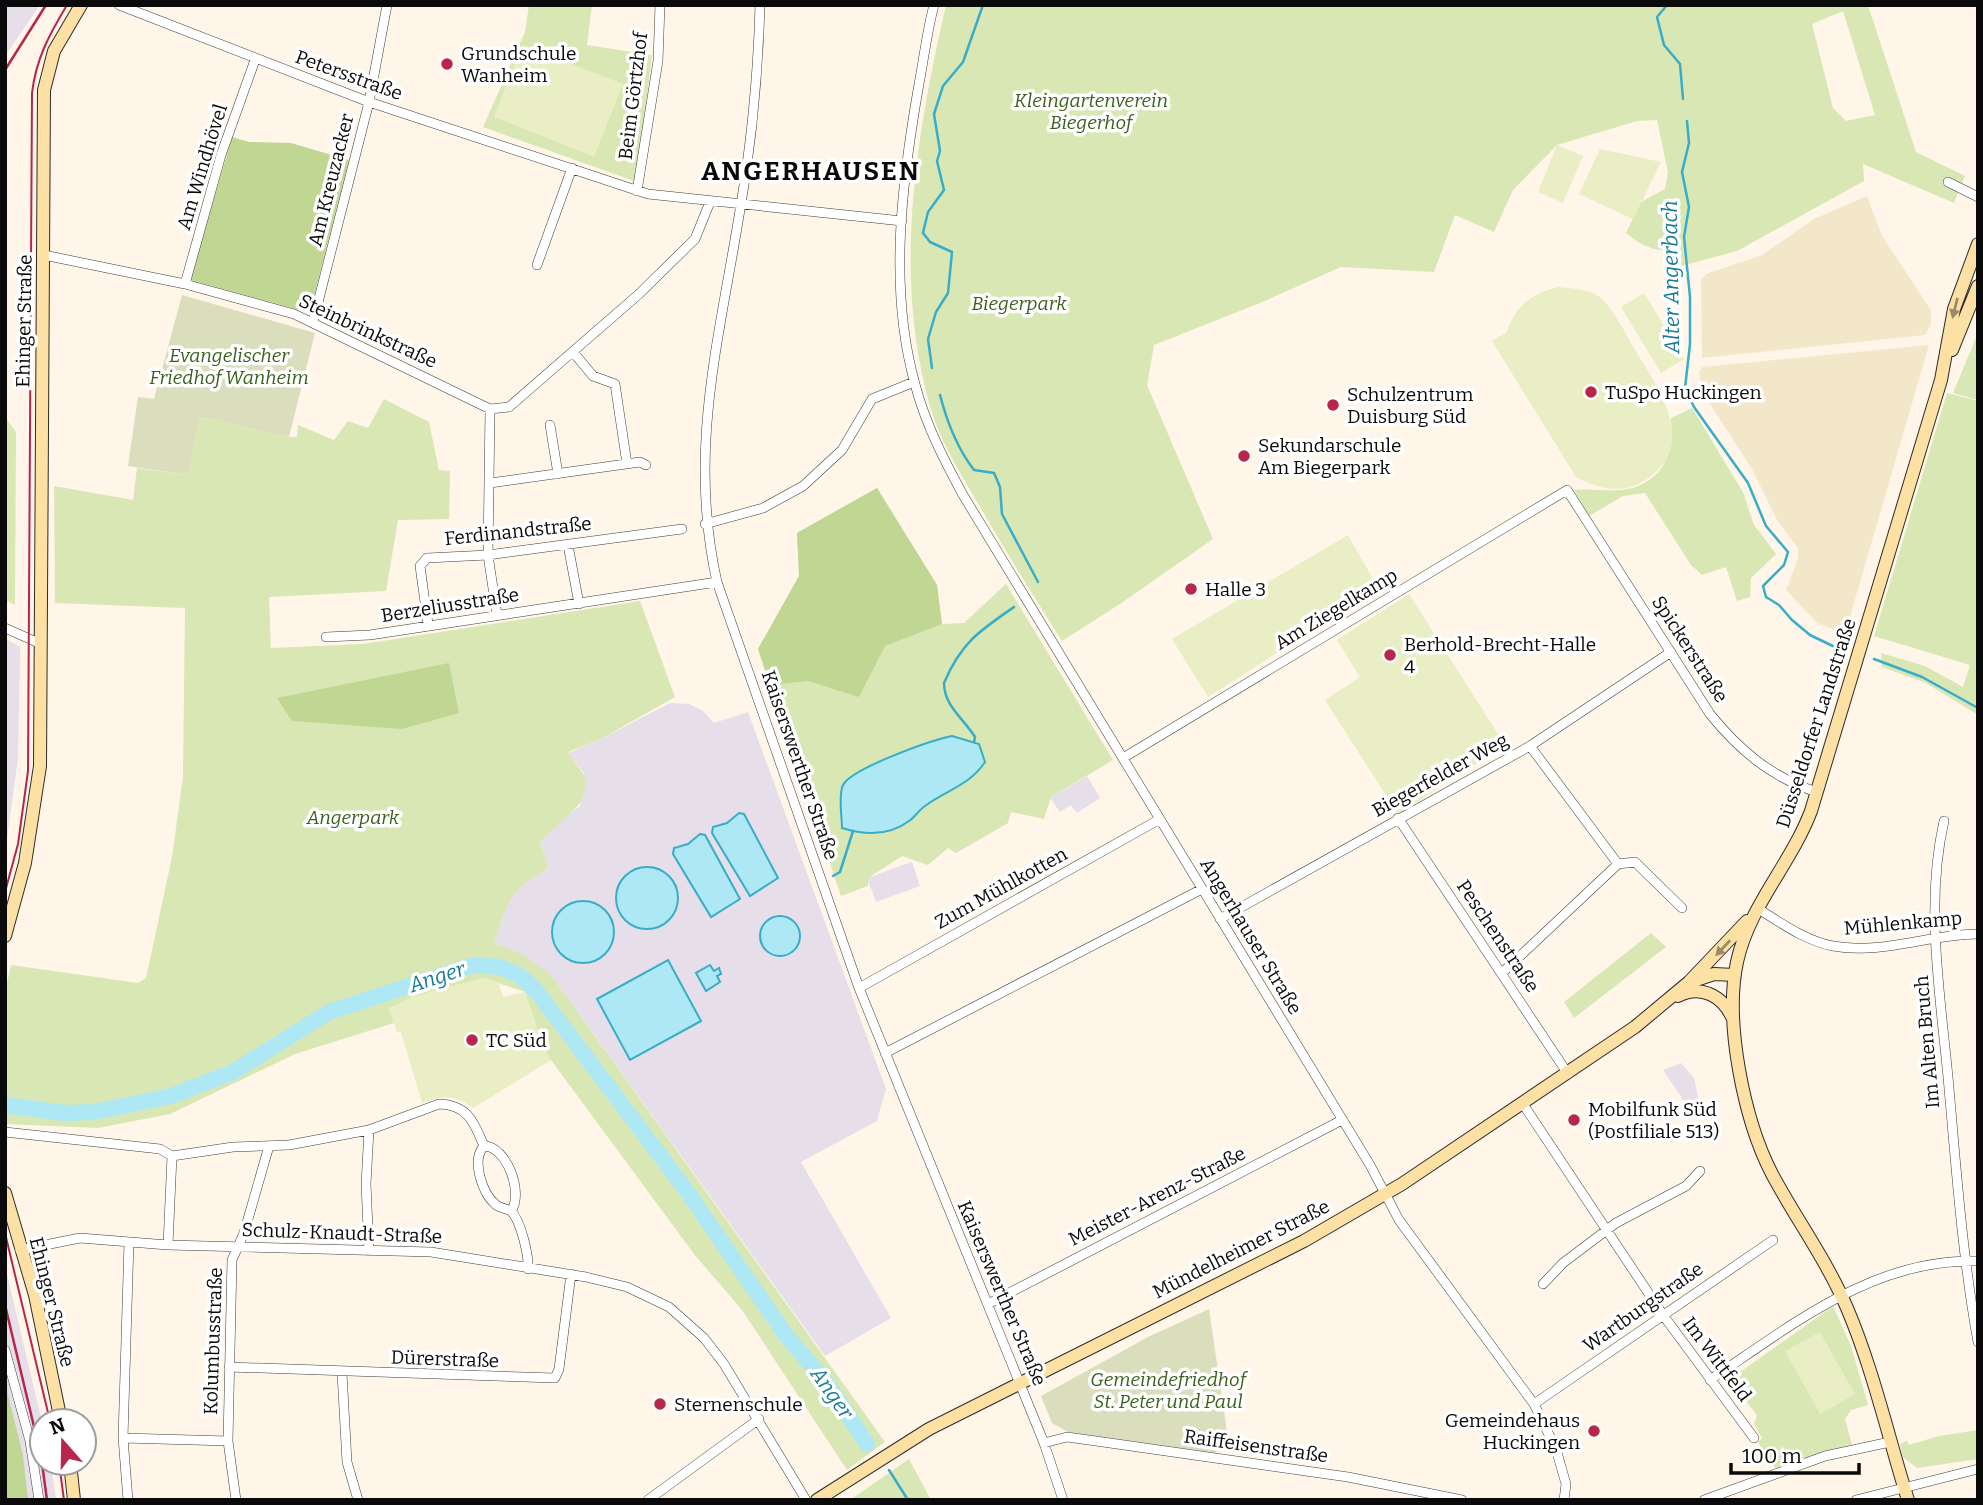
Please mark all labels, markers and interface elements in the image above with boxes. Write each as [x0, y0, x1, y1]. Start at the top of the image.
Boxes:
street label: Beim Görtzhof [614, 29, 652, 161]
place label: Grundschule Wanheim [461, 42, 576, 87]
street label: Petersstraße [292, 45, 406, 105]
marker: Grundschule Wanheim [439, 56, 455, 72]
park label: Kleingartenverein Biegerhof [1014, 89, 1168, 134]
street label: Am Windhövel [172, 101, 232, 233]
street label: Am Kreuzacker [303, 111, 359, 249]
district label: ANGERHAUSEN [701, 156, 921, 187]
water label: Alter Angerbach [1657, 200, 1685, 355]
street label: Ehinger Straße [11, 254, 37, 388]
street label: Steinbrinkstraße [295, 289, 441, 373]
park label: Biegerpark [971, 292, 1067, 315]
one-way arrow [1949, 297, 1960, 319]
park label: Evangelischer Friedhof Wanheim [149, 344, 309, 389]
place label: TuSpo Huckingen [1605, 381, 1762, 404]
place label: Schulzentrum Duisburg Süd [1347, 383, 1473, 428]
marker: TuSpo Huckingen [1583, 384, 1599, 400]
marker: Schulzentrum Duisburg Süd [1325, 397, 1341, 413]
place label: Sekundarschule Am Biegerpark [1258, 434, 1401, 479]
marker: Sekundarschule Am Biegerpark [1236, 448, 1252, 464]
street label: Ferdinandstraße [443, 512, 593, 550]
street label: Am Ziegelkamp [1271, 563, 1401, 655]
place label: Halle 3 [1205, 578, 1266, 601]
marker: Halle 3 [1183, 581, 1199, 597]
street label: Berzeliusstraße [380, 583, 520, 627]
street label: Spickerstraße [1647, 591, 1733, 707]
street label: Düsseldorfer Landstraße [1771, 615, 1861, 831]
place label: Berhold-Brecht-Halle 4 [1404, 633, 1596, 678]
marker: Berhold-Brecht-Halle 4 [1382, 647, 1398, 663]
street label: Kaiserswerther Straße [757, 667, 843, 863]
street label: Biegerfelder Weg [1368, 728, 1512, 822]
park label: Angerpark [306, 806, 400, 829]
street label: Zum Mühlkotten [931, 842, 1071, 934]
street label: Angerhauser Straße [1195, 854, 1307, 1018]
street label: Peschenstraße [1452, 875, 1544, 997]
street label: Mühlenkamp [1843, 906, 1963, 940]
one-way arrow [1714, 940, 1731, 957]
water label: Anger [405, 955, 470, 999]
street label: Im Alten Bruch [1910, 974, 1944, 1109]
place label: TC Süd [486, 1029, 547, 1052]
marker: TC Süd [464, 1032, 480, 1048]
place label: Mobilfunk Süd (Postfiliale 513) [1588, 1098, 1719, 1143]
marker: Mobilfunk Süd (Postfiliale 513) [1566, 1112, 1582, 1128]
street label: Meister-Arenz-Straße [1065, 1141, 1249, 1251]
street label: Mündelheimer Straße [1149, 1194, 1333, 1304]
street label: Kaiserswerther Straße [953, 1197, 1051, 1389]
street label: Schulz-Knaudt-Straße [241, 1218, 443, 1248]
street label: Ehinger Straße [25, 1235, 79, 1369]
street label: Wartburgstraße [1579, 1257, 1707, 1357]
street label: Kolumbusstraße [199, 1267, 227, 1415]
street label: Im Wittfeld [1678, 1312, 1756, 1406]
street label: Dürerstraße [390, 1346, 500, 1372]
water label: Anger [804, 1361, 860, 1425]
park label: Gemeindefriedhof St. Peter und Paul [1090, 1368, 1249, 1413]
place label: Sternenschule [674, 1393, 803, 1416]
marker: Sternenschule [652, 1396, 668, 1412]
north arrow [28, 1407, 98, 1477]
place label: Gemeindehaus Huckingen [1445, 1409, 1580, 1454]
text: N [47, 1413, 68, 1440]
marker: Gemeindehaus Huckingen [1586, 1423, 1602, 1439]
street label: Raiffeisenstraße [1182, 1425, 1330, 1467]
scale bar [1731, 1432, 1859, 1476]
text: 100 m [1742, 1443, 1802, 1469]

